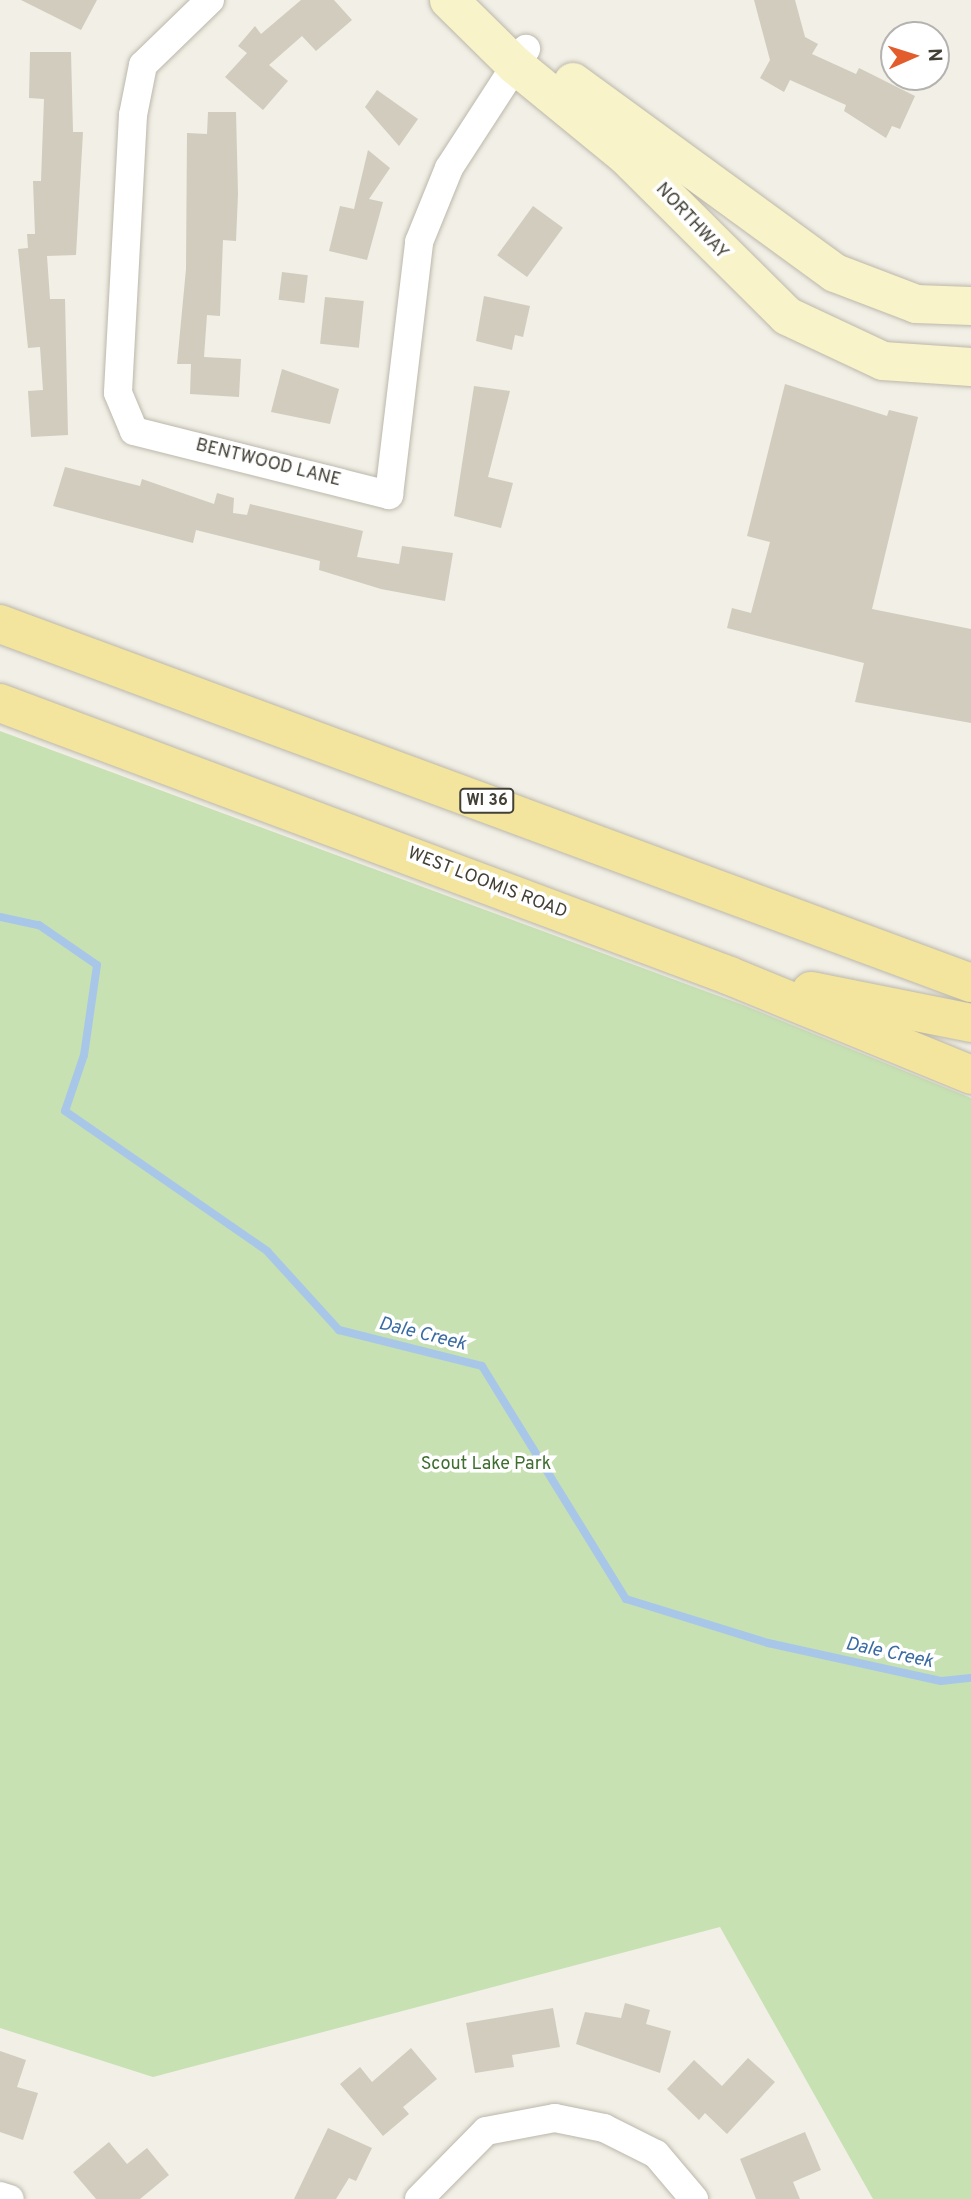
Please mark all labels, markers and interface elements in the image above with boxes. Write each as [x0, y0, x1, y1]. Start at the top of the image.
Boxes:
north arrow [880, 21, 950, 91]
text: N [922, 48, 946, 62]
street label: NORTHWAY [650, 179, 732, 265]
street label: BENTWOOD LANE [193, 435, 343, 493]
road number: WI 36 [459, 788, 515, 814]
street label: WEST LOOMIS ROAD [404, 843, 570, 925]
water label: Dale Creek [376, 1313, 468, 1357]
park label: Scout Lake Park [421, 1454, 551, 1476]
water label: Dale Creek [843, 1634, 935, 1674]

